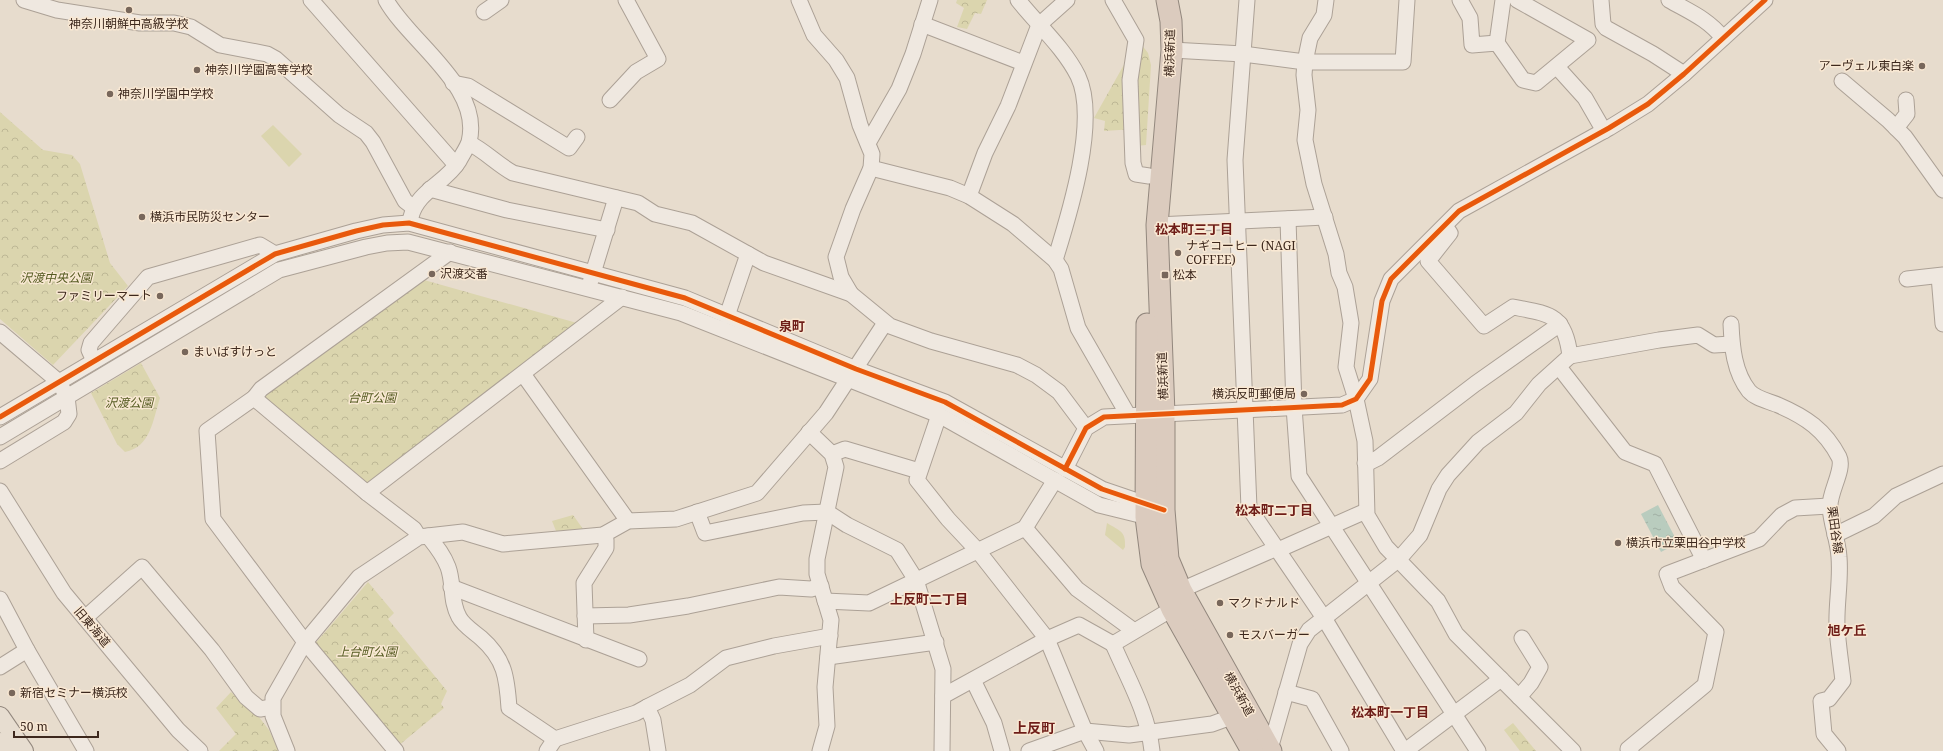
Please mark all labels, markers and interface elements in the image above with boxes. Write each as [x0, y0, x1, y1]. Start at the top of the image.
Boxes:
marker: 神奈川朝鮮中高級学校 [124, 5, 134, 15]
place label: 神奈川朝鮮中高級学校 [69, 15, 189, 32]
street label: 横浜新道 [1161, 29, 1178, 77]
place label: アーヴェル東白楽 [1819, 57, 1914, 74]
place label: 神奈川学園高等学校 [205, 61, 313, 78]
marker: アーヴェル東白楽 [1917, 61, 1927, 71]
marker: 神奈川学園高等学校 [192, 65, 202, 75]
place label: 神奈川学園中学校 [118, 85, 214, 102]
marker: 神奈川学園中学校 [105, 89, 115, 99]
place label: 横浜市民防災センター [150, 208, 270, 225]
marker: 横浜市民防災センター [137, 212, 147, 222]
district label: 松本町三丁目 [1155, 220, 1233, 238]
place label: ナギコーヒー (NAGI COFFEE) [1186, 237, 1296, 268]
marker: ナギコーヒー (NAGI COFFEE) [1173, 248, 1183, 258]
place label: 沢渡交番 [440, 265, 488, 282]
place label: 松本 [1173, 266, 1197, 283]
park label: 沢渡中央公園 [20, 269, 94, 286]
marker: 沢渡交番 [427, 269, 437, 279]
marker: 松本 [1160, 270, 1170, 280]
place label: ファミリーマート [56, 287, 152, 304]
marker: ファミリーマート [155, 291, 165, 301]
district label: 泉町 [779, 317, 805, 335]
place label: まいばすけっと [193, 343, 277, 360]
marker: まいばすけっと [180, 347, 190, 357]
street label: 横浜新道 [1153, 352, 1172, 400]
place label: 横浜反町郵便局 [1212, 385, 1296, 402]
park label: 台町公園 [348, 389, 398, 406]
marker: 横浜反町郵便局 [1299, 389, 1309, 399]
park label: 沢渡公園 [105, 394, 155, 411]
district label: 松本町二丁目 [1235, 501, 1313, 519]
street label: 栗田谷線 [1824, 505, 1847, 555]
place label: 横浜市立栗田谷中学校 [1626, 534, 1746, 551]
marker: 横浜市立栗田谷中学校 [1613, 538, 1623, 548]
district label: 上反町二丁目 [890, 590, 968, 608]
place label: マクドナルド [1228, 594, 1300, 611]
marker: マクドナルド [1215, 598, 1225, 608]
street label: 旧東海道 [70, 603, 114, 651]
district label: 旭ケ丘 [1827, 621, 1867, 639]
place label: モスバーガー [1238, 626, 1310, 643]
marker: モスバーガー [1225, 630, 1235, 640]
park label: 上台町公園 [337, 643, 399, 660]
street label: 横浜新道 [1220, 669, 1259, 719]
place label: 新宿セミナー横浜校 [20, 684, 128, 701]
marker: 新宿セミナー横浜校 [7, 688, 17, 698]
district label: 松本町一丁目 [1351, 703, 1429, 721]
scale bar [14, 713, 98, 739]
text: 50 m [20, 718, 48, 735]
district label: 上反町 [1013, 718, 1055, 737]

